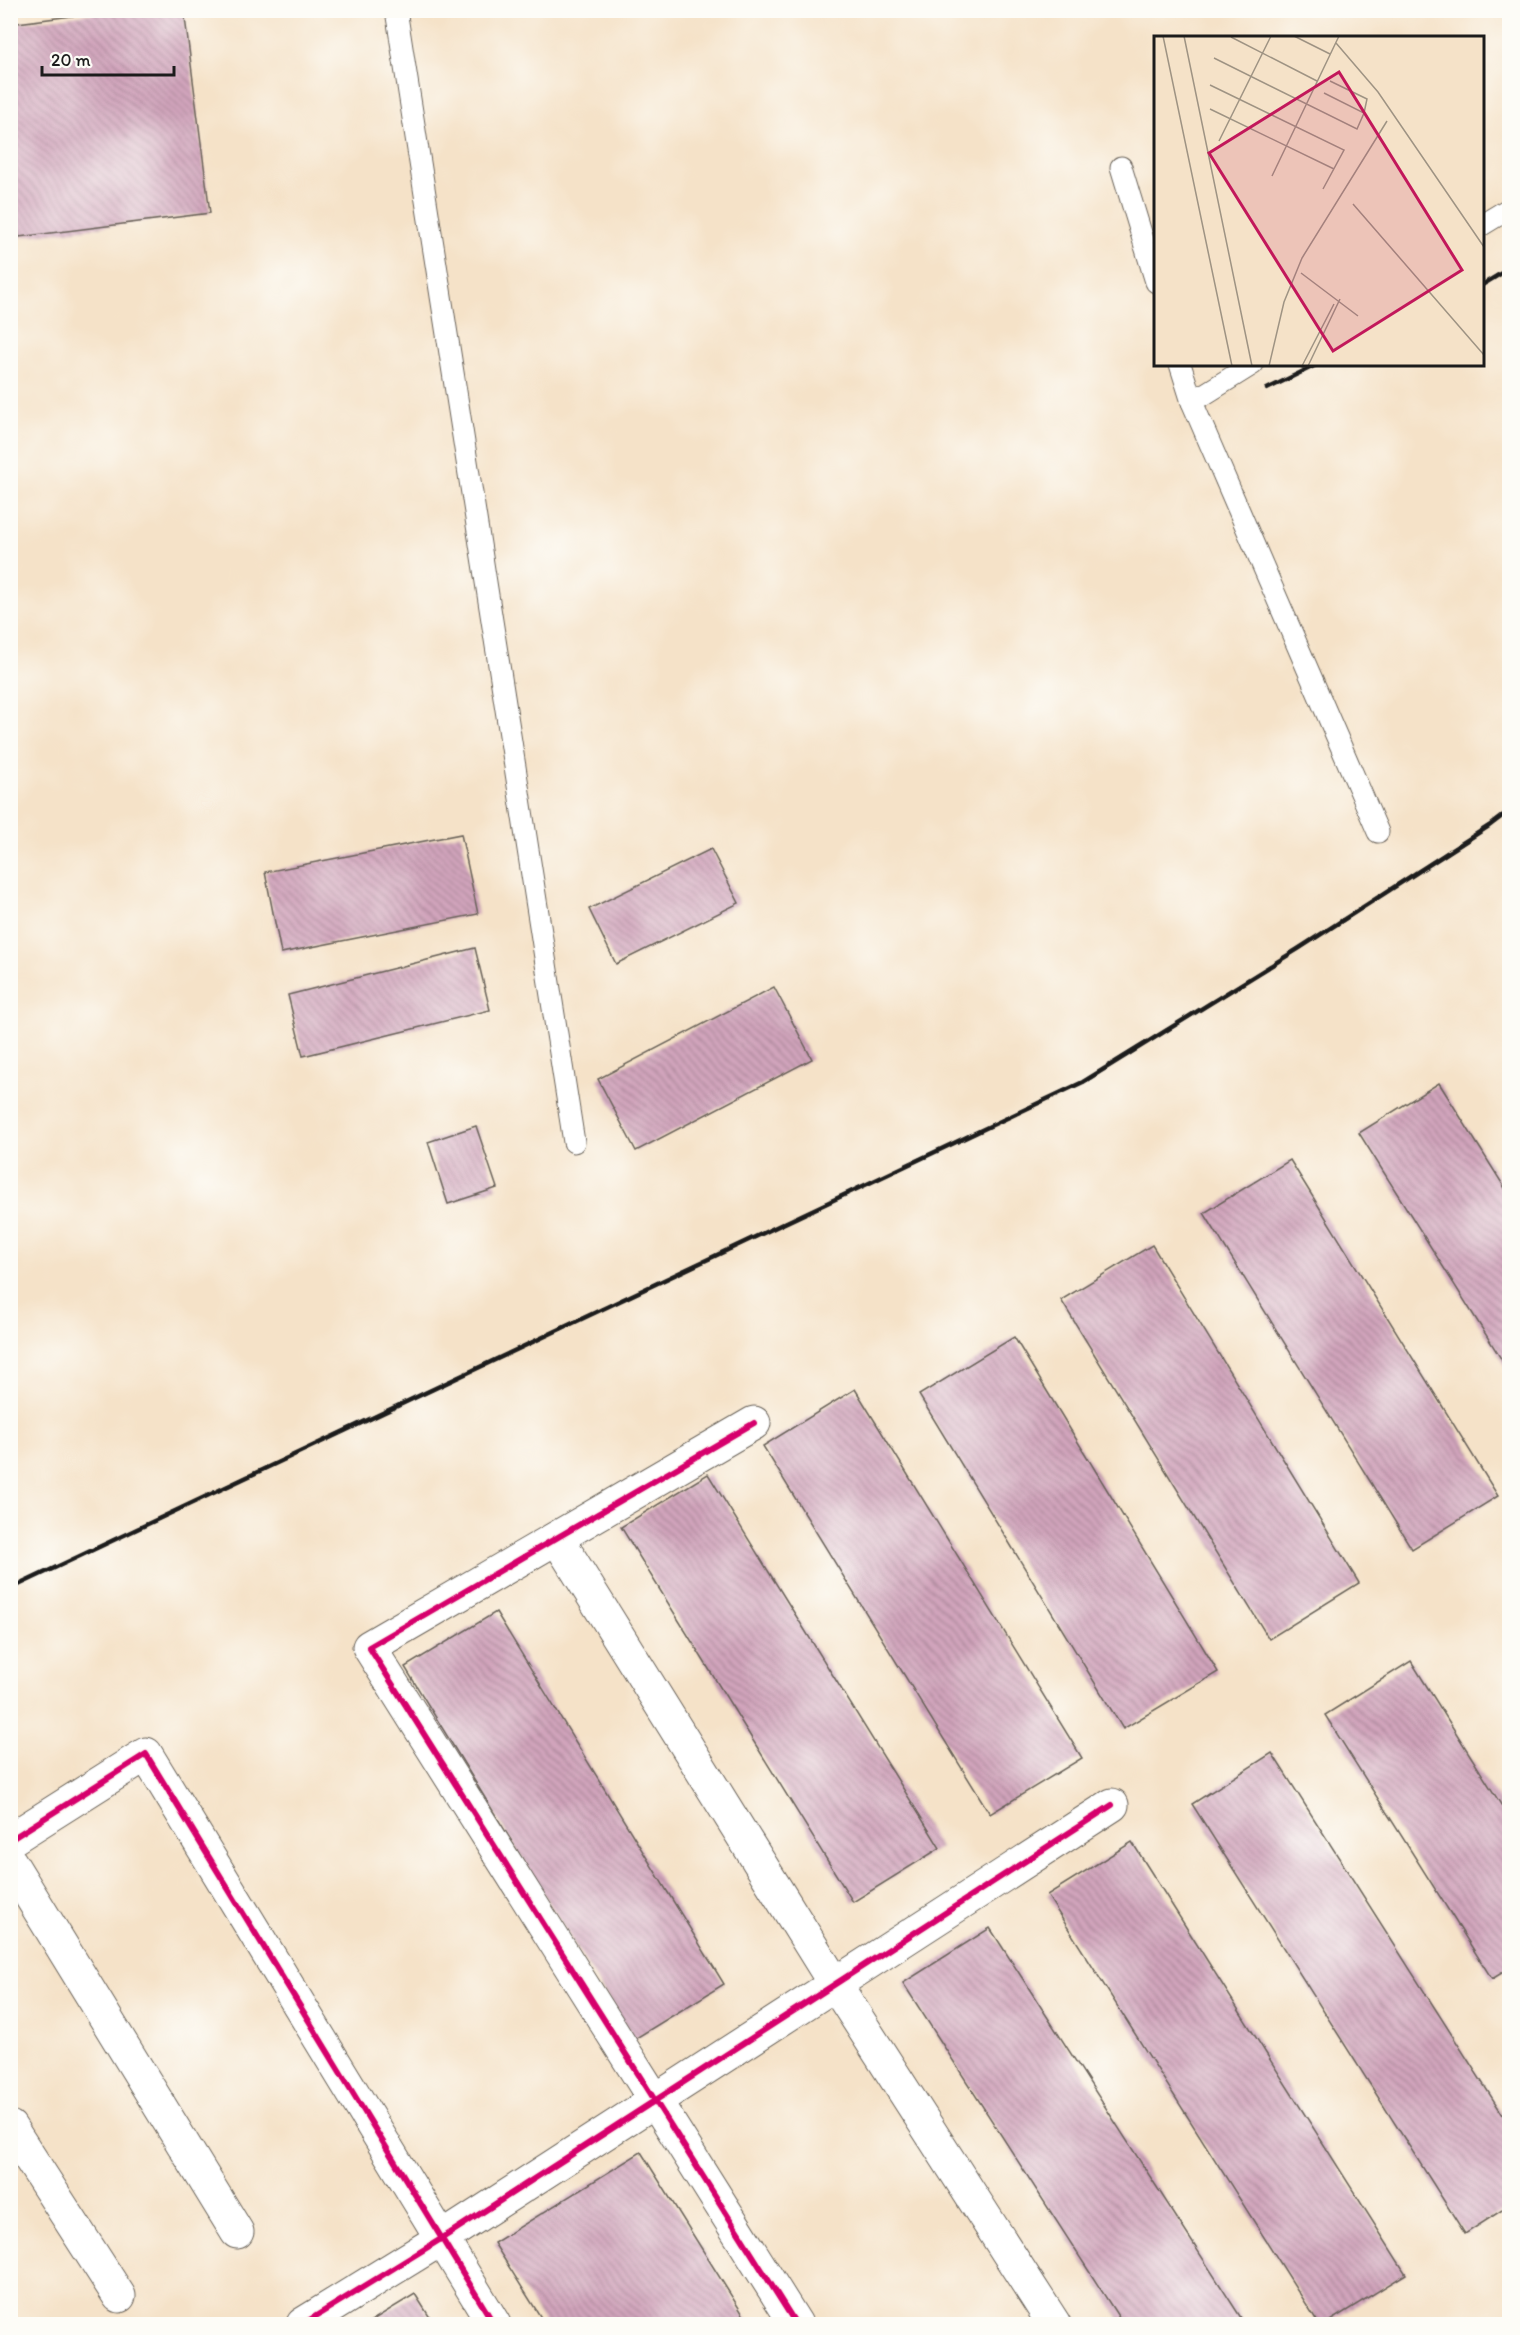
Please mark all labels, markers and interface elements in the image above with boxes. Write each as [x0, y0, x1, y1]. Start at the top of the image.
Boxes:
inset map [1154, 36, 1484, 366]
scale bar [42, 39, 174, 77]
text: 20 m [51, 49, 91, 71]

